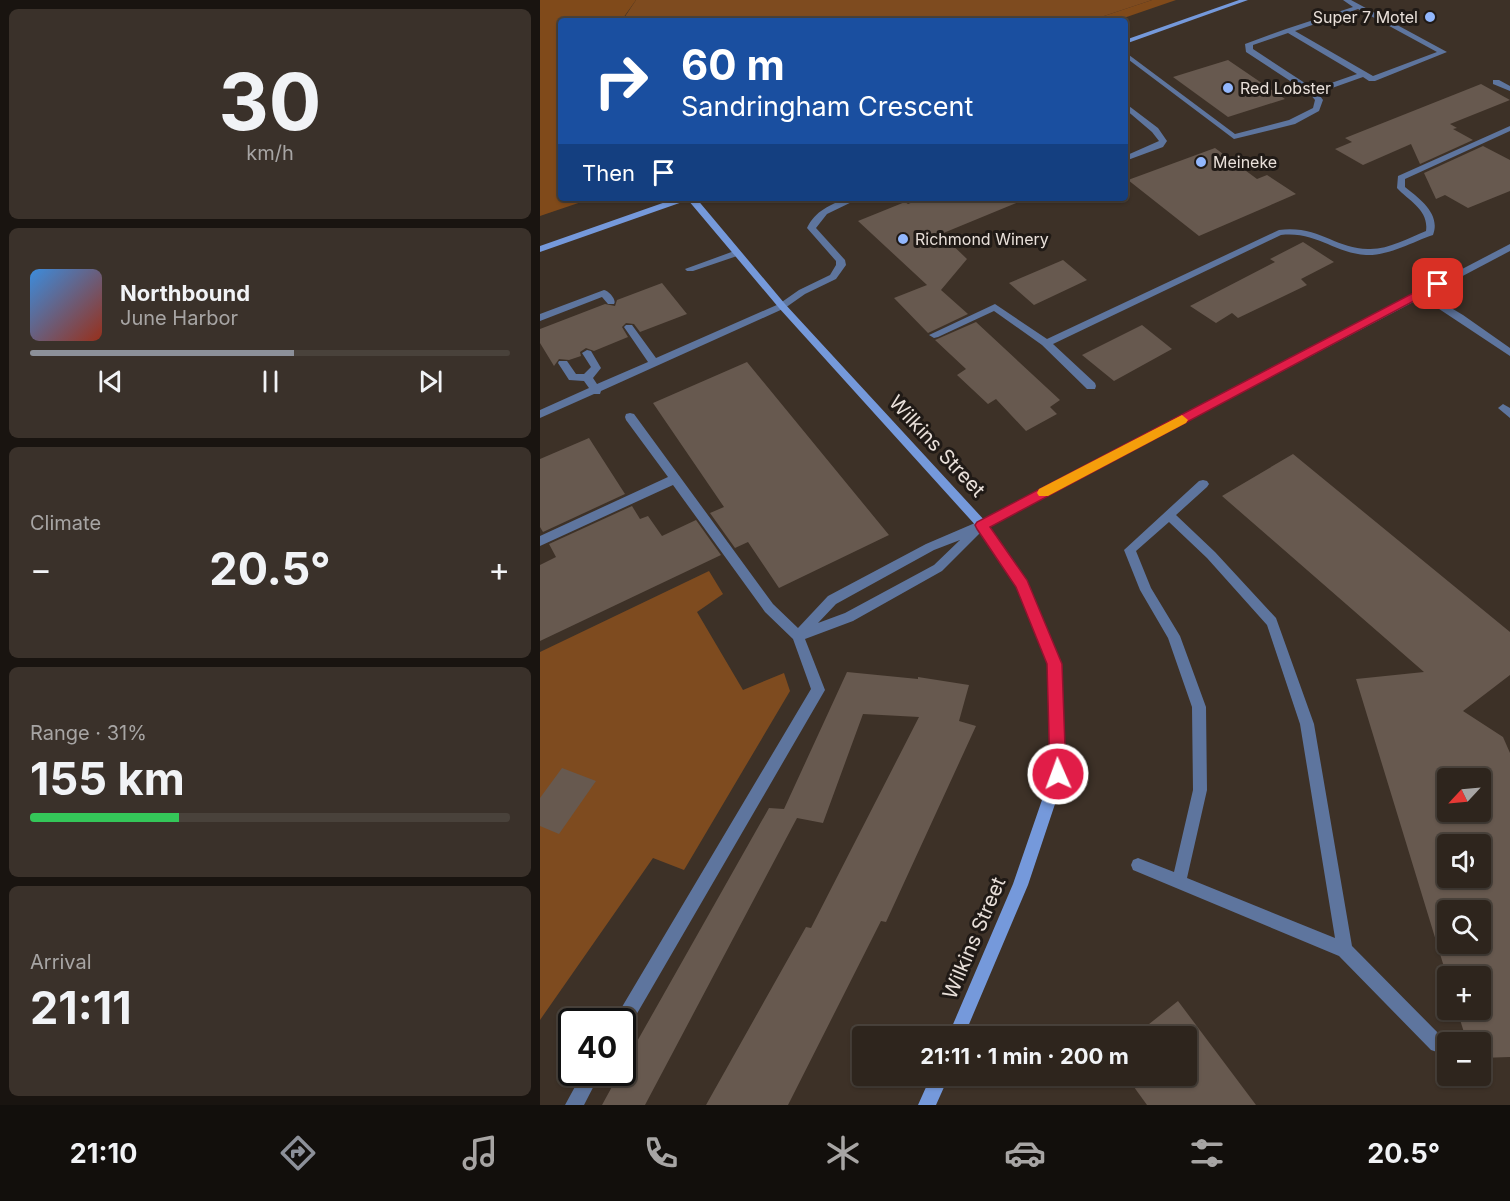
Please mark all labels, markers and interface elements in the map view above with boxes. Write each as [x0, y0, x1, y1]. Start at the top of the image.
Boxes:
place label: Super 7 Motel [1313, 7, 1418, 27]
marker: Super 7 Motel [1423, 10, 1437, 24]
text: 60 m [681, 39, 785, 90]
icon: right [582, 42, 660, 120]
text: 30 [219, 54, 321, 149]
place label: Red Lobster [1240, 78, 1331, 98]
marker: Red Lobster [1221, 81, 1235, 95]
text: Sandringham Crescent [681, 90, 973, 123]
text: km/h [246, 141, 294, 165]
place label: Meineke [1213, 152, 1277, 172]
marker: Meineke [1194, 155, 1208, 169]
icon: arrive [647, 156, 680, 189]
text: Then [582, 160, 635, 186]
place label: Richmond Winery [915, 229, 1049, 249]
marker: Richmond Winery [896, 232, 910, 246]
pin [1412, 258, 1463, 309]
icon: arrive [1421, 267, 1454, 300]
text: Northbound [120, 280, 250, 306]
text: June Harbor [120, 306, 238, 330]
icon: previous [94, 365, 127, 398]
icon: pause [254, 365, 287, 398]
icon: next [414, 365, 447, 398]
street label: Wilkins Street [884, 390, 990, 502]
text: Climate [30, 511, 101, 535]
text: 20.5° [209, 541, 331, 596]
text: − [30, 549, 52, 589]
text: + [488, 549, 510, 589]
text: Range · 31% [30, 721, 147, 745]
position arrow [1026, 742, 1090, 806]
text: 155 km [30, 751, 185, 806]
north arrow [1437, 768, 1491, 822]
map controls [1437, 768, 1491, 1086]
button: sound [1437, 834, 1491, 888]
street label: Wilkins Street [938, 873, 1011, 1002]
button: search [1437, 900, 1491, 954]
text: Arrival [30, 950, 92, 974]
button: + [1437, 966, 1491, 1020]
text: 21:11 [30, 980, 132, 1035]
speed limit sign: 40 [558, 1008, 636, 1086]
button: − [1437, 1032, 1491, 1086]
text: 21:11 · 1 min · 200 m [920, 1043, 1129, 1069]
icon: directions [277, 1132, 319, 1174]
icon: music [459, 1132, 501, 1174]
icon: phone [640, 1132, 682, 1174]
icon: climate [822, 1132, 864, 1174]
icon: car [1004, 1132, 1046, 1174]
icon: filters [1186, 1132, 1228, 1174]
text: 21:10 [70, 1137, 137, 1170]
text: 20.5° [1367, 1137, 1440, 1170]

